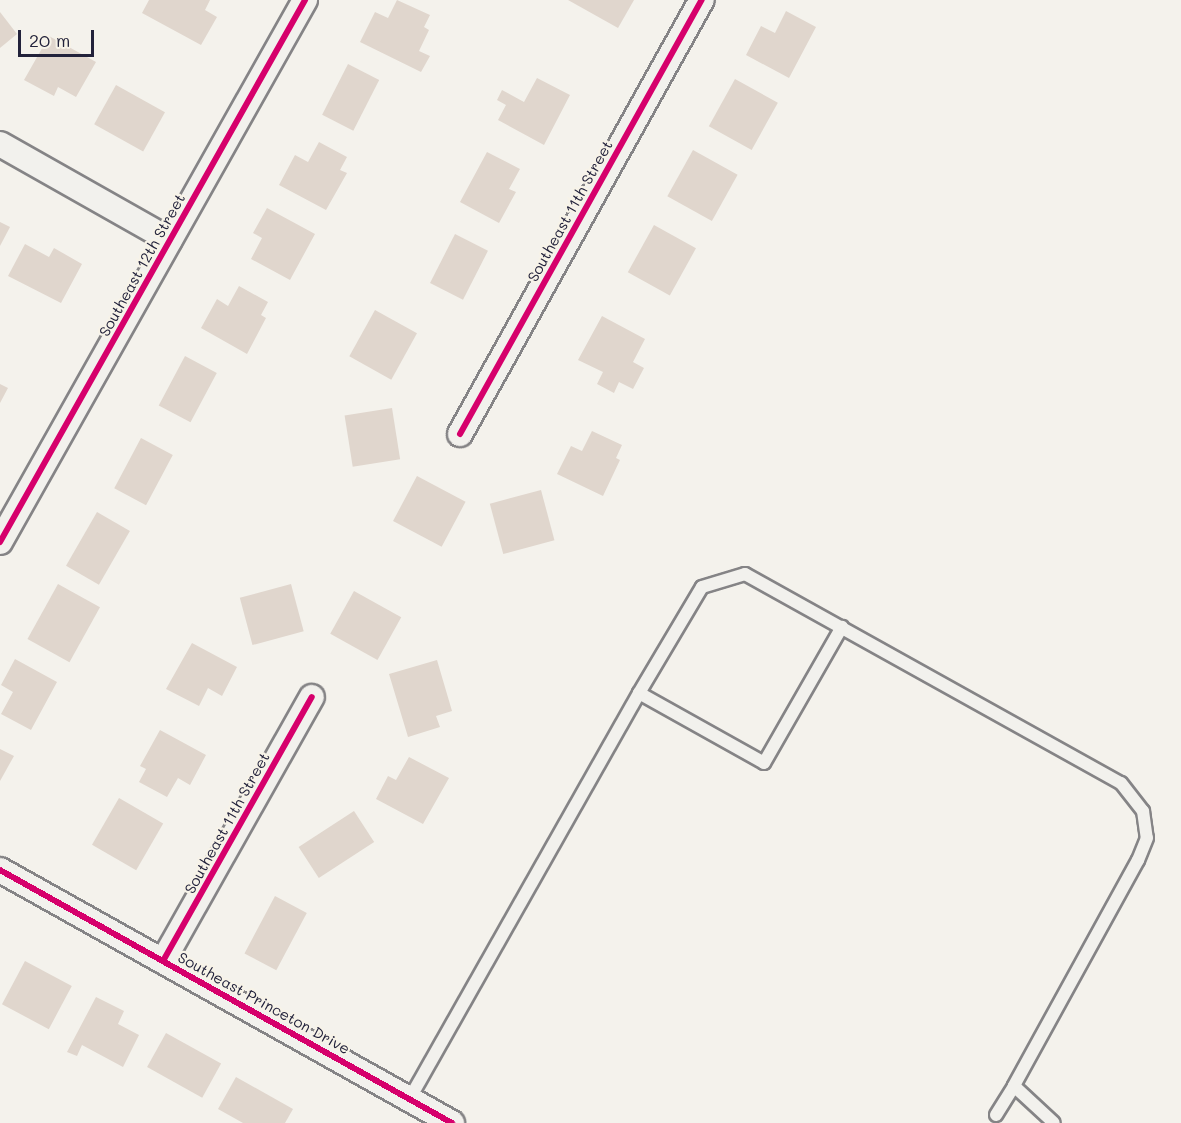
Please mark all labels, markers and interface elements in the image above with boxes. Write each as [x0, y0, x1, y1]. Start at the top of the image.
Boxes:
scale bar [21, 18, 98, 56]
text: 20 m [29, 28, 70, 52]
street label: Southeast 11th Street [524, 137, 616, 285]
street label: Southeast 12th Street [95, 190, 189, 340]
street label: Southeast 11th Street [181, 749, 273, 897]
street label: Southeast Princeton Drive [175, 948, 353, 1058]

